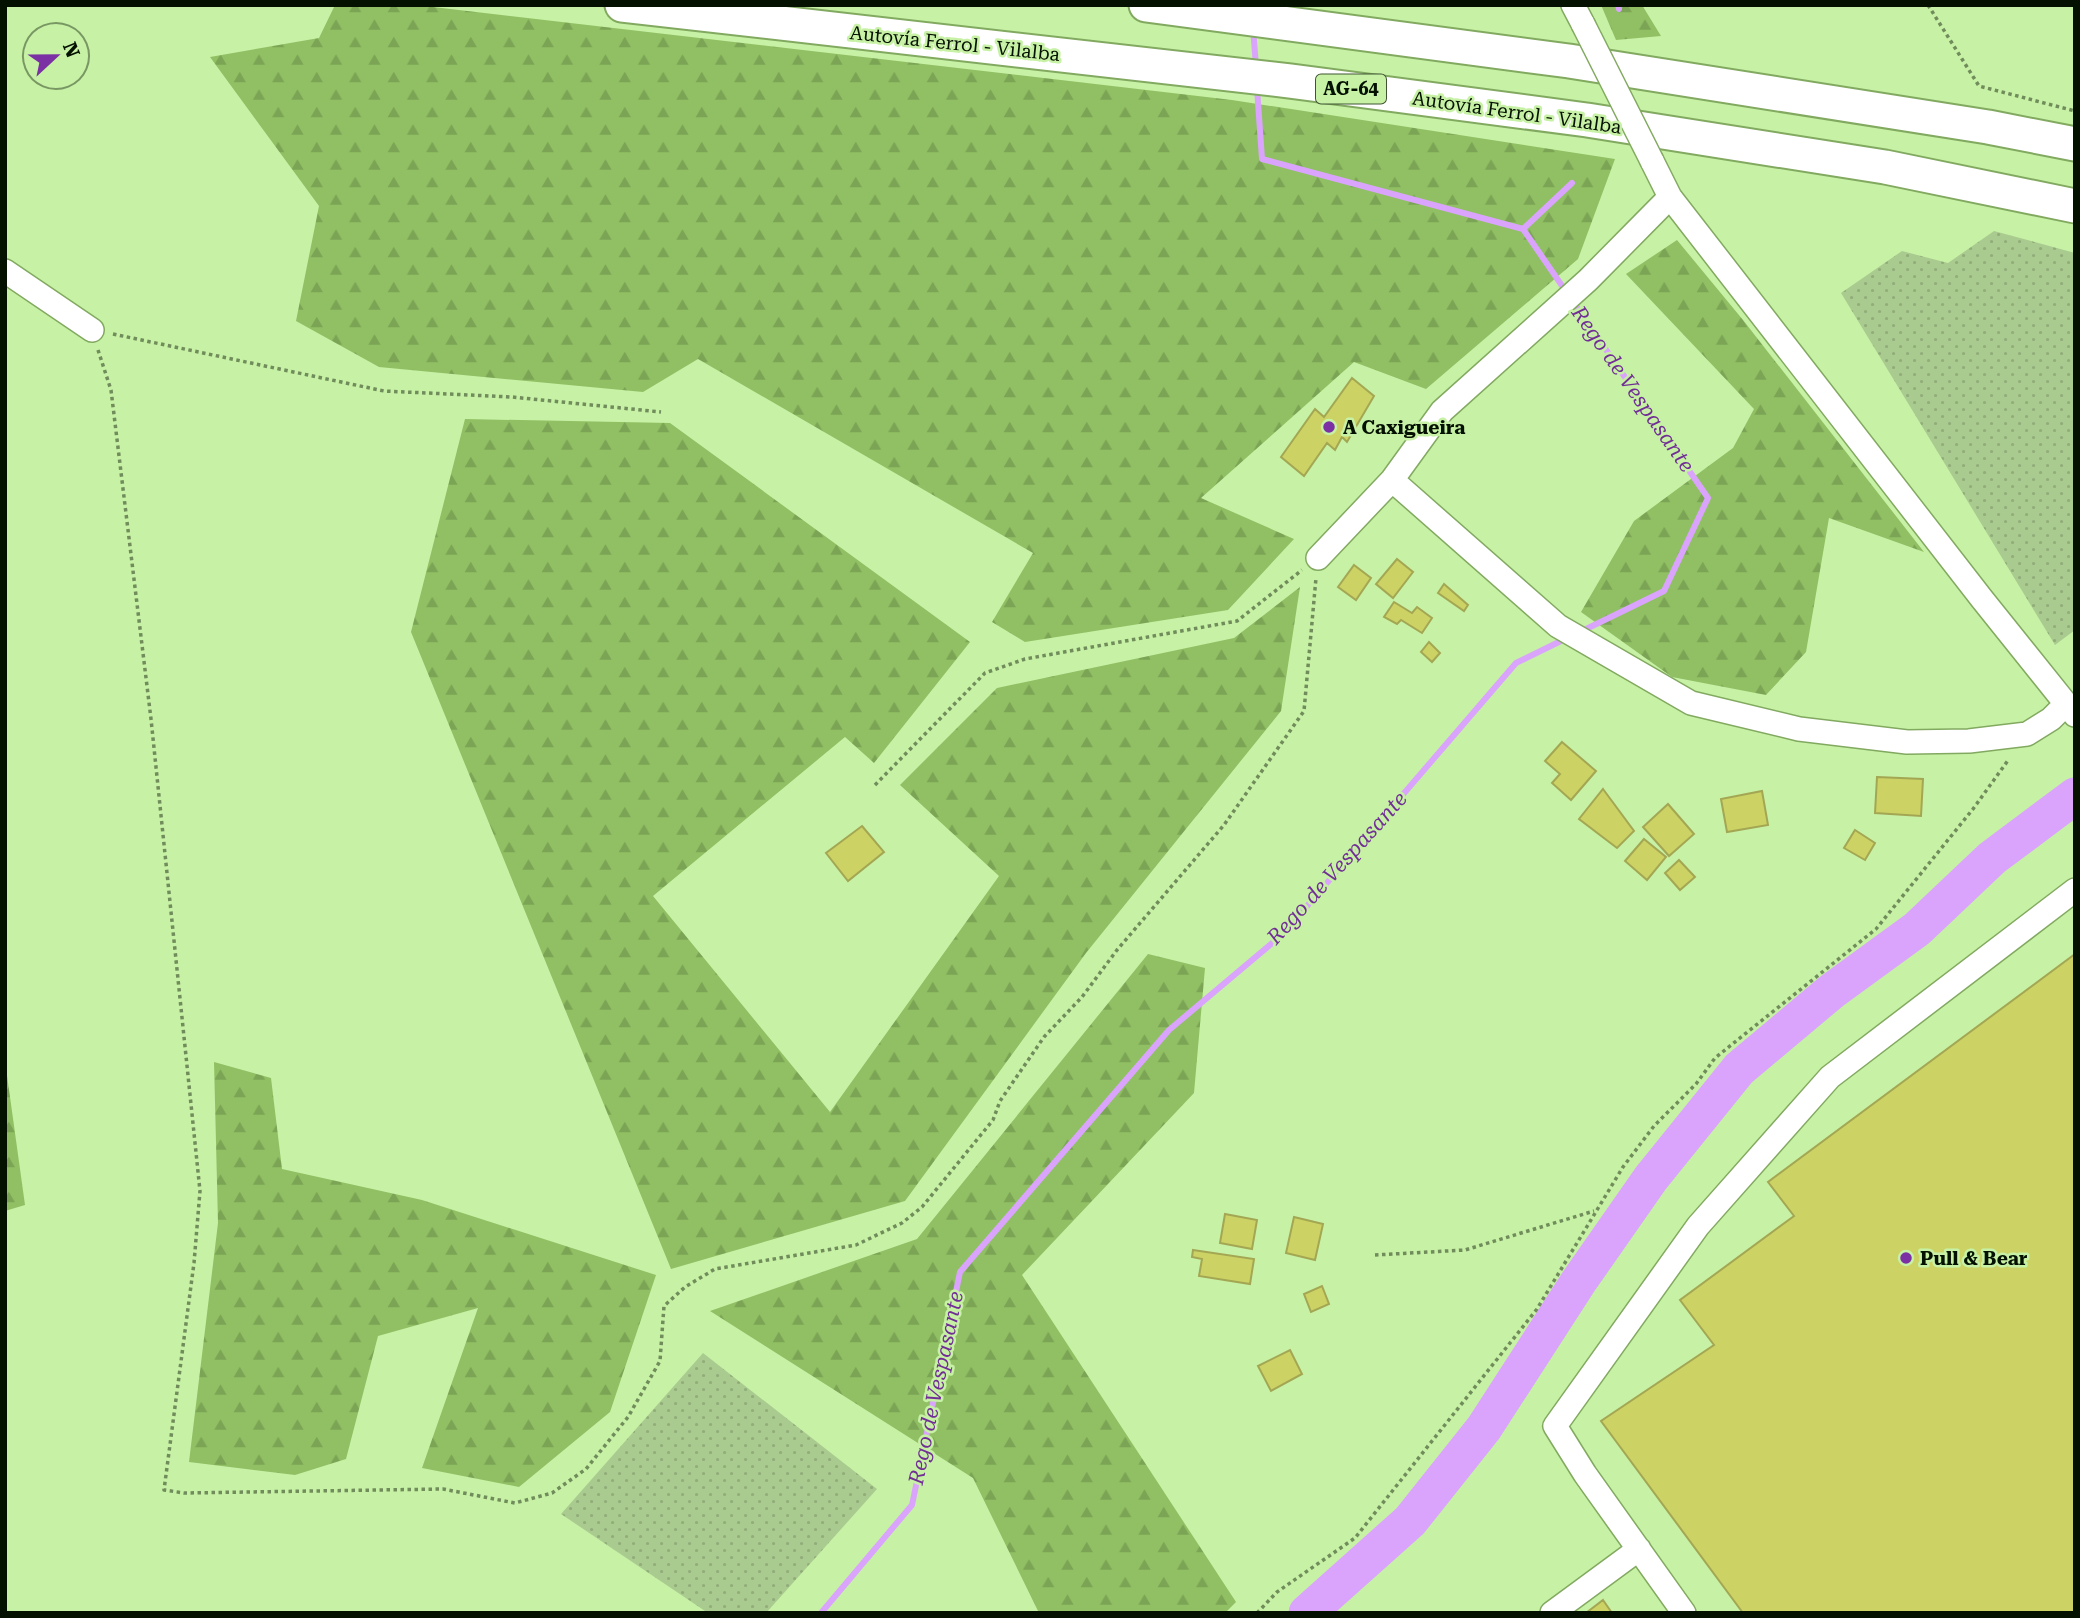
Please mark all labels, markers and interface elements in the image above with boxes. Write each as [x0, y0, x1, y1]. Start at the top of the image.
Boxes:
north arrow [21, 21, 91, 91]
street label: Autovía Ferrol - Vilalba [849, 21, 1062, 66]
text: N [58, 39, 85, 61]
road number: AG-64 [1316, 74, 1386, 104]
street label: Autovía Ferrol - Vilalba [1411, 86, 1624, 139]
water label: Rego de Vespasante [1566, 301, 1699, 476]
place label: A Caxigueira [1343, 416, 1465, 439]
marker: A Caxigueira [1321, 419, 1337, 435]
water label: Rego de Vespasante [1262, 787, 1412, 950]
place label: Pull & Bear [1920, 1247, 2028, 1270]
marker: Pull & Bear [1898, 1250, 1914, 1266]
water label: Rego de Vespasante [904, 1289, 968, 1488]

